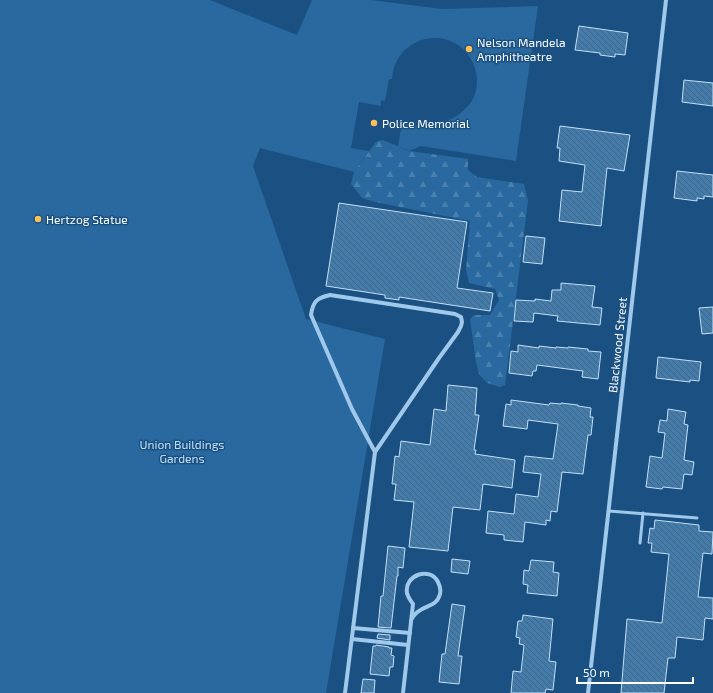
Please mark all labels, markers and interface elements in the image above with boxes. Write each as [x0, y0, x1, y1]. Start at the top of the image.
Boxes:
place label: Nelson Mandela Amphitheatre [477, 35, 566, 63]
marker: Nelson Mandela Amphitheatre [464, 44, 474, 54]
place label: Police Memorial [382, 116, 470, 130]
marker: Police Memorial [369, 118, 379, 128]
place label: Hertzog Statue [46, 212, 128, 226]
marker: Hertzog Statue [33, 214, 43, 224]
street label: Blackwood Street [605, 296, 629, 393]
park label: Union Buildings Gardens [140, 437, 224, 465]
scale bar [577, 659, 693, 685]
text: 50 m [583, 665, 610, 679]

